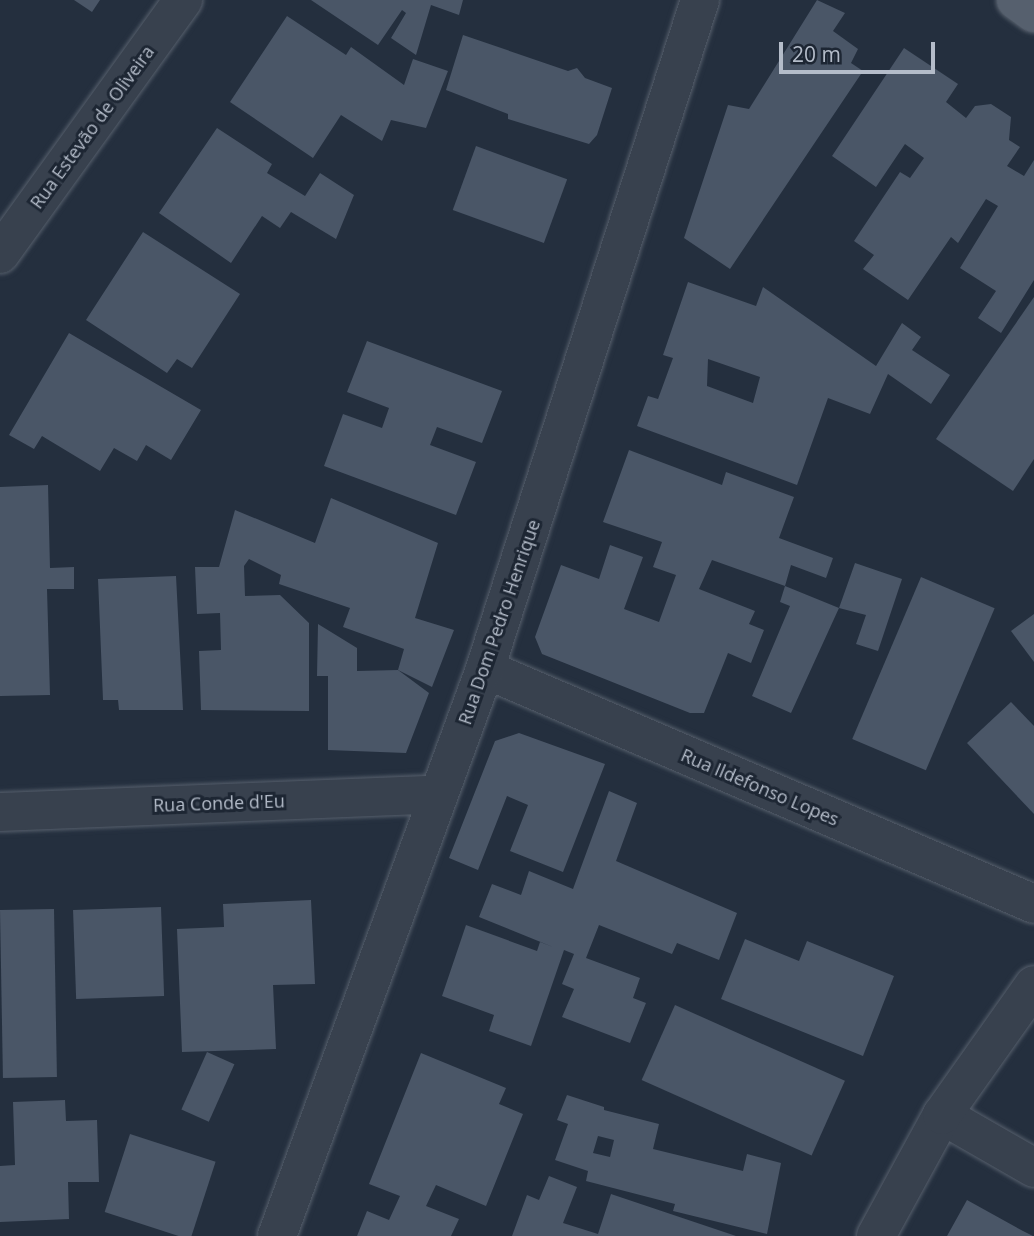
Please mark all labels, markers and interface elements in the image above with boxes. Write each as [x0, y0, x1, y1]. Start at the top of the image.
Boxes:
scale bar [782, 28, 938, 72]
text: 20 m [792, 40, 841, 68]
street label: Rua Estevão de Oliveira [26, 41, 158, 213]
street label: Rua Dom Pedro Henrique [454, 517, 544, 727]
street label: Rua Ildefonso Lopes [678, 744, 842, 830]
street label: Rua Conde d'Eu [153, 790, 285, 816]

